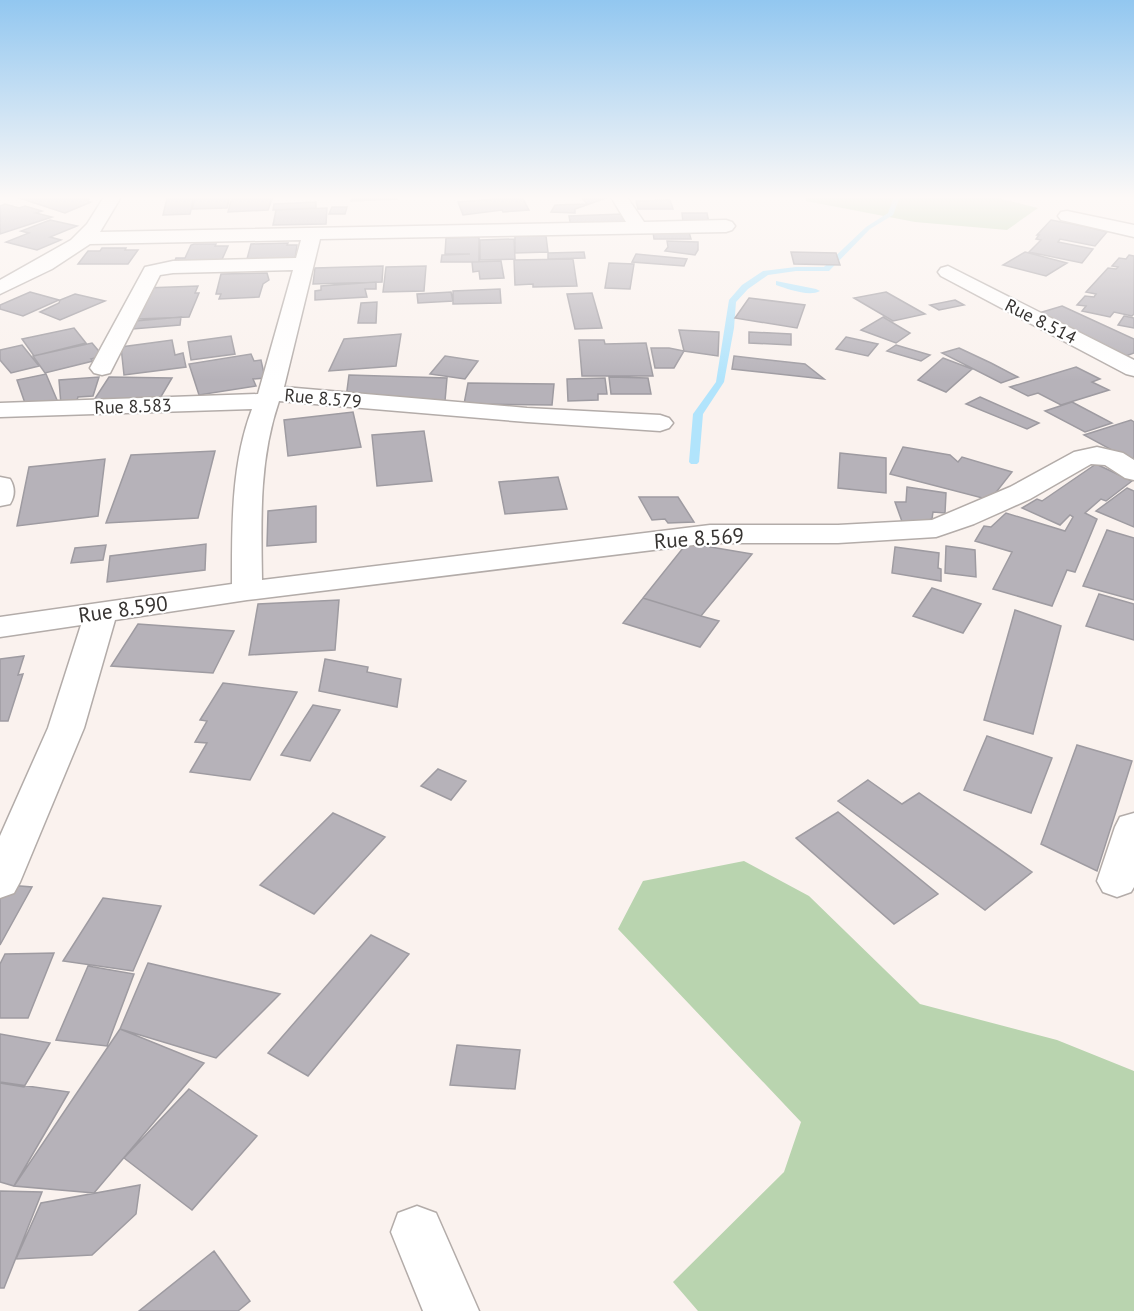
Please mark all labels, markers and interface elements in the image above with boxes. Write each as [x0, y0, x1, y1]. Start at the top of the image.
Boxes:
street label: Rue 8.514 [1001, 293, 1081, 349]
street label: Rue 8.579 [284, 383, 362, 413]
street label: Rue 8.583 [94, 393, 172, 419]
street label: Rue 8.569 [653, 521, 745, 555]
street label: Rue 8.590 [76, 589, 170, 629]

